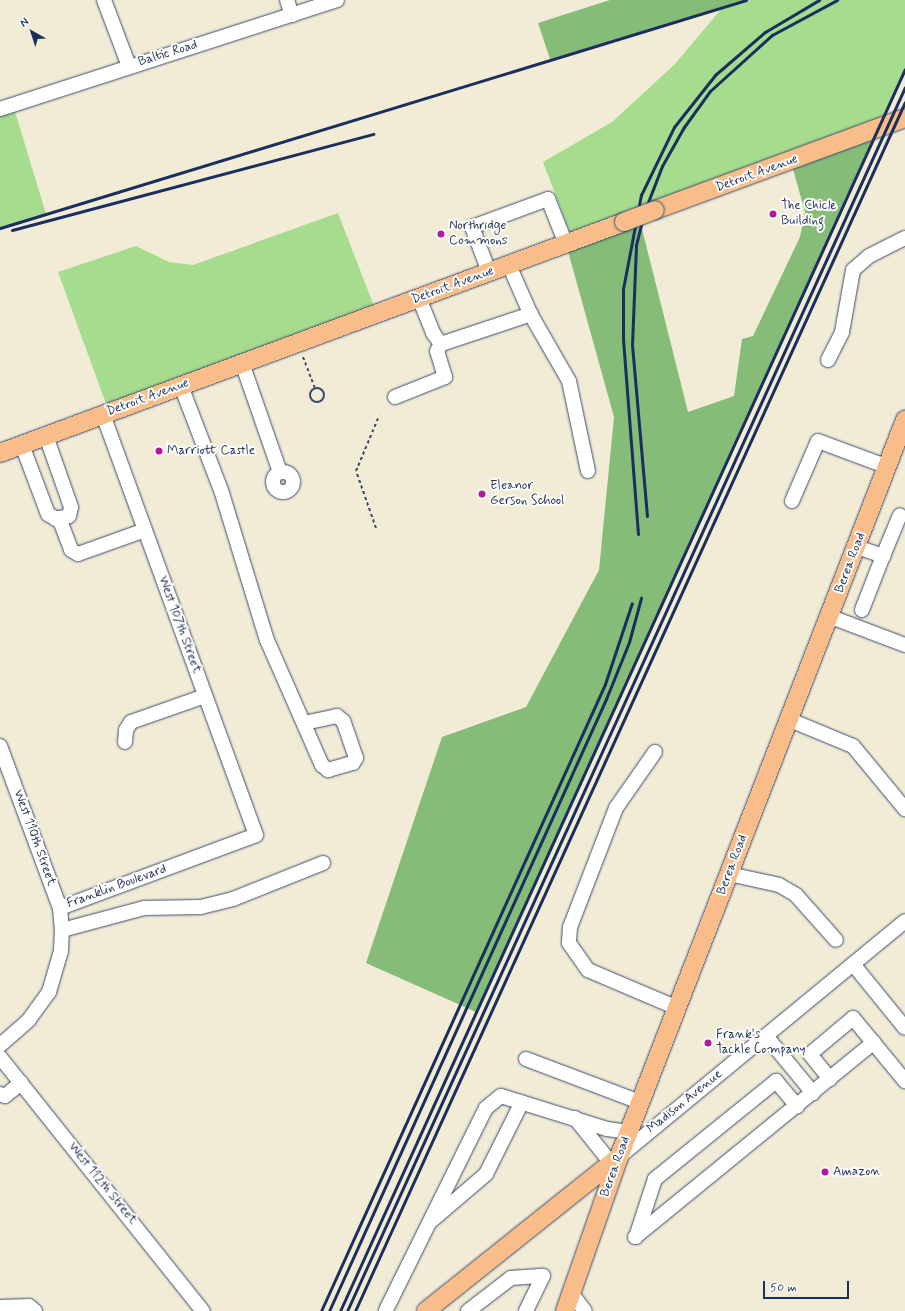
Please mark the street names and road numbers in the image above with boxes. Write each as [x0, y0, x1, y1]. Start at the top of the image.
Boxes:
street label: Baltic Road [136, 38, 200, 70]
street label: Detroit Avenue [715, 152, 799, 196]
street label: Detroit Avenue [411, 264, 495, 308]
street label: Detroit Avenue [106, 376, 190, 420]
street label: Berea Road [832, 531, 870, 595]
street label: West 107th Street [154, 574, 204, 676]
street label: West 110th Street [9, 788, 59, 888]
street label: Berea Road [714, 833, 752, 897]
street label: Franklin Boulevard [65, 862, 169, 912]
street label: Madison Avenue [646, 1068, 724, 1136]
street label: Berea Road [598, 1135, 634, 1199]
street label: West 112th Street [64, 1140, 140, 1228]

